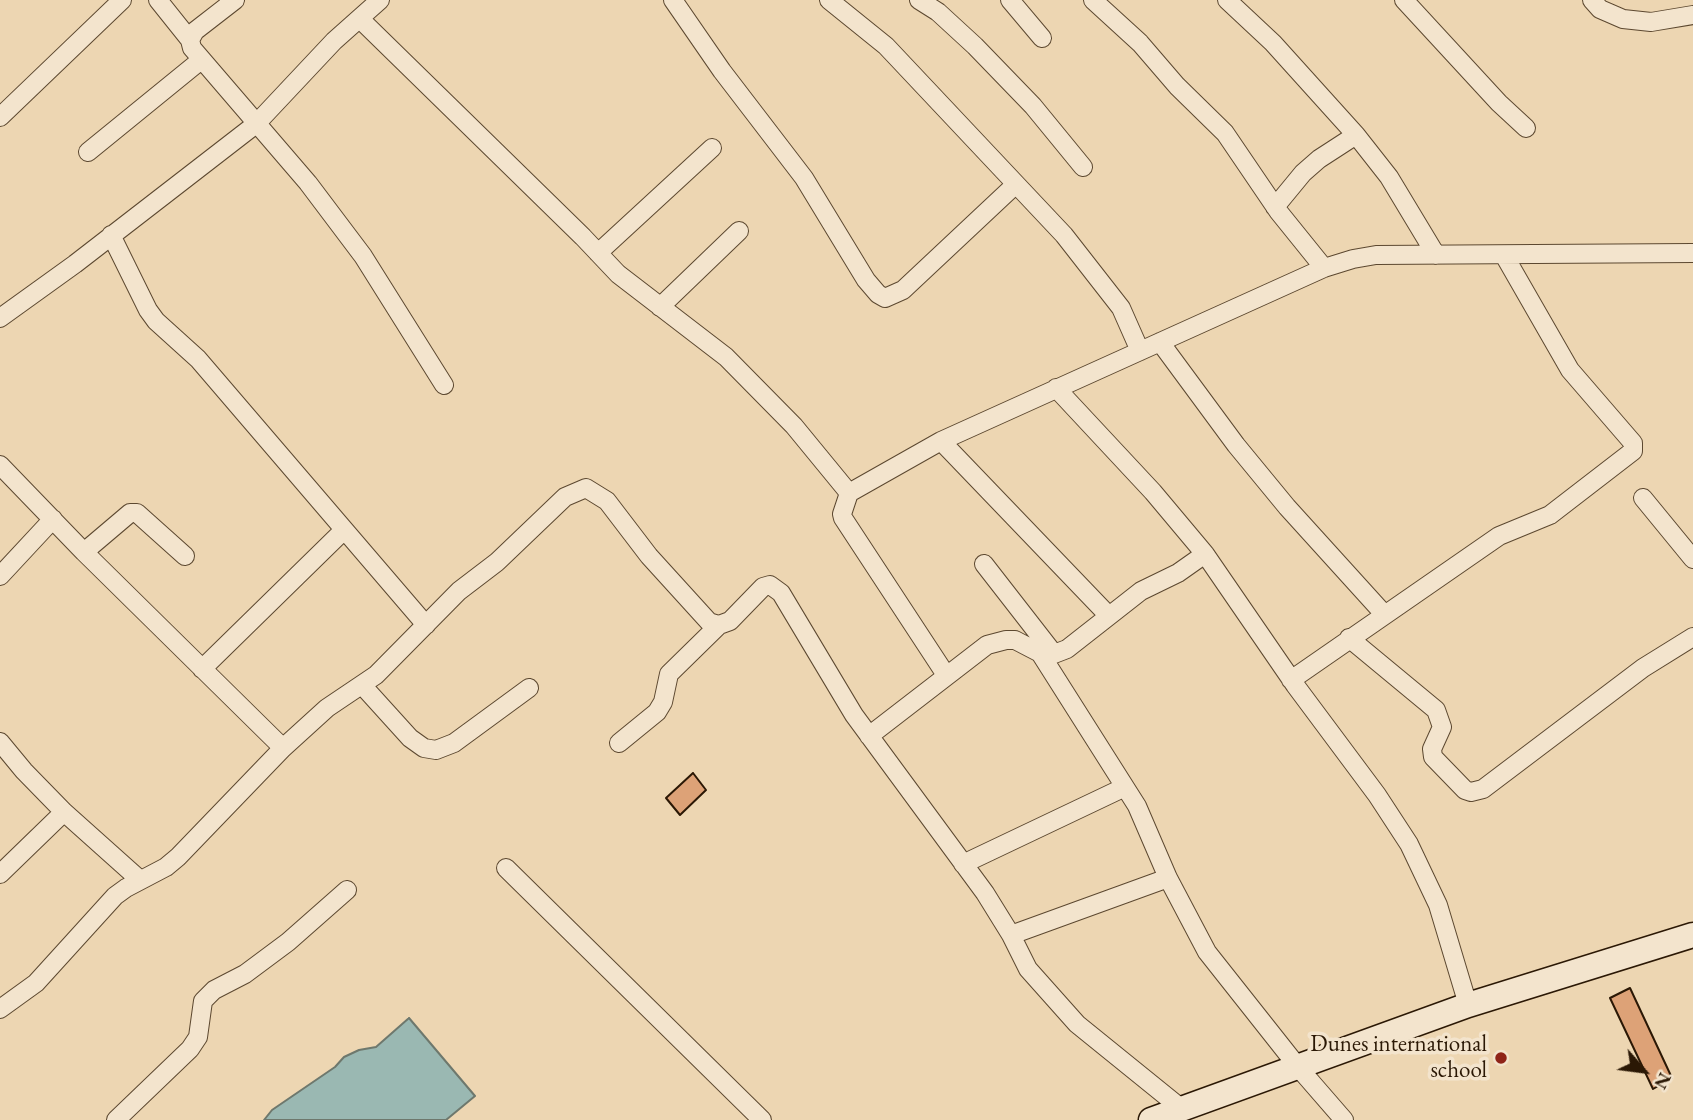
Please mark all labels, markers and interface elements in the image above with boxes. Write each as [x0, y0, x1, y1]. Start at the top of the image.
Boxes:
place label: Dunes international school [1310, 1031, 1487, 1085]
north arrow [1609, 1036, 1679, 1106]
marker: Dunes international school [1493, 1050, 1509, 1066]
text: N [1648, 1068, 1678, 1094]

